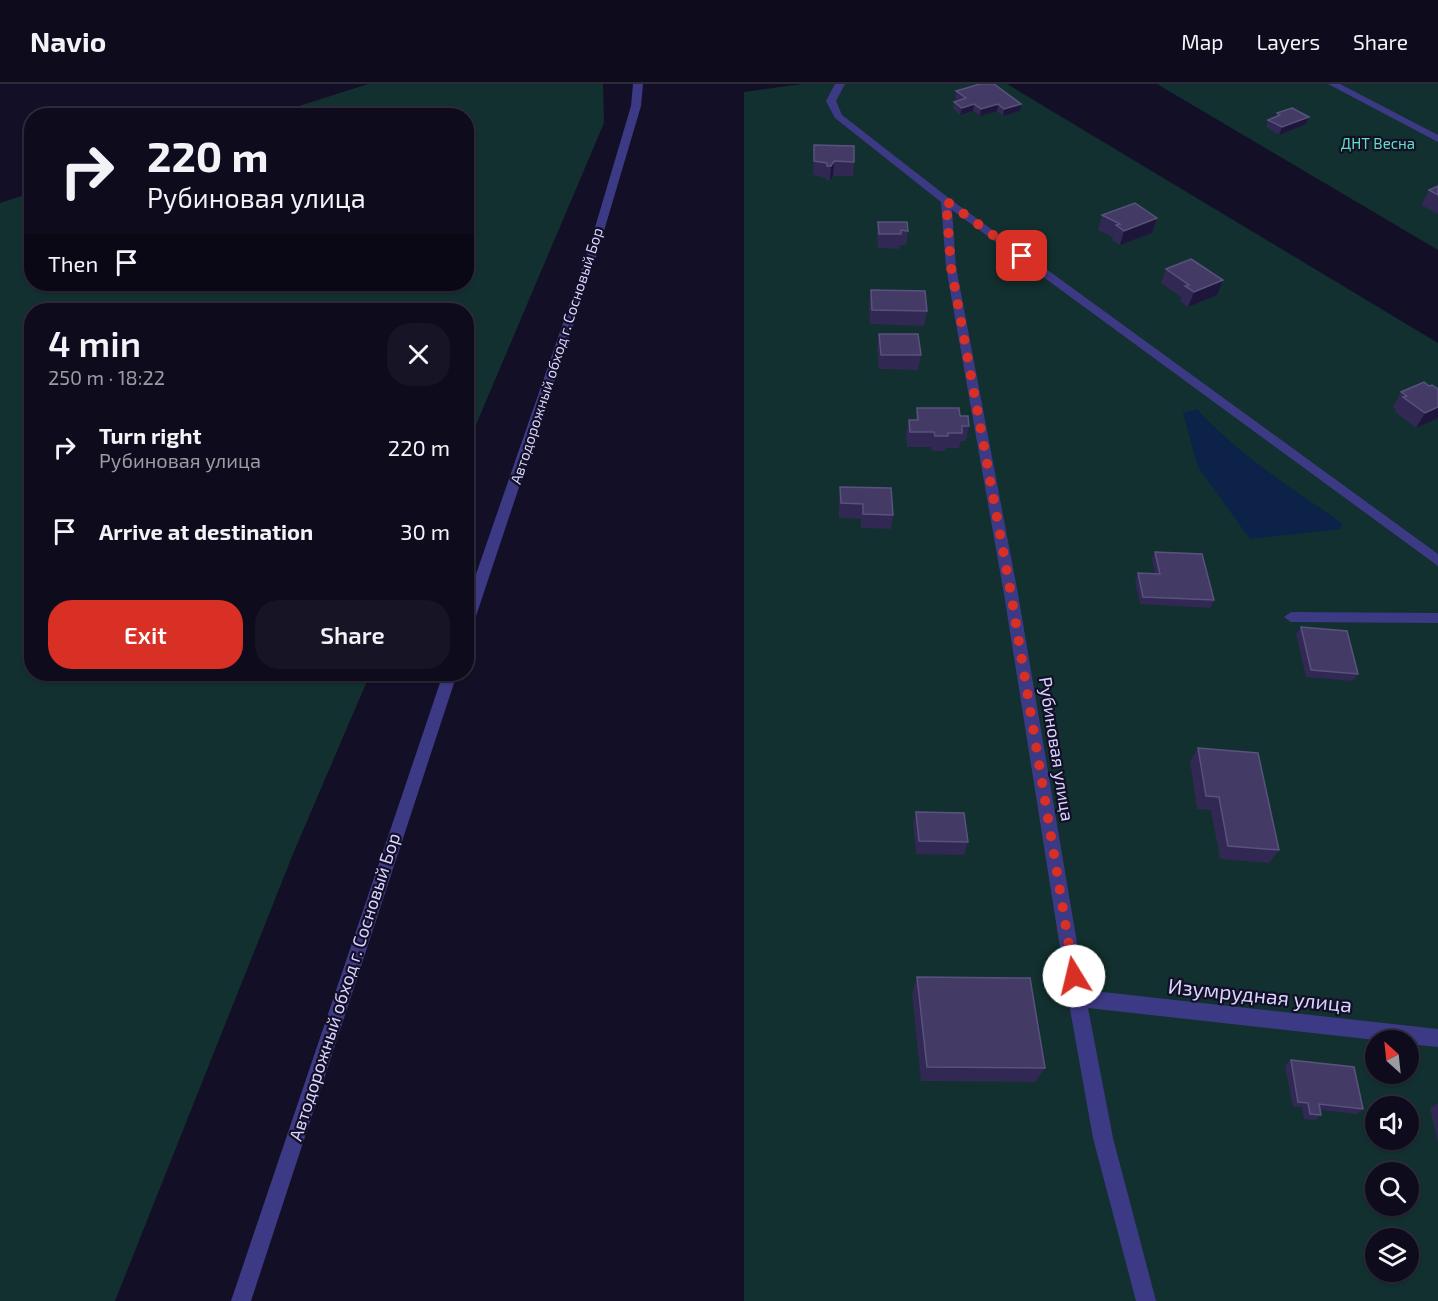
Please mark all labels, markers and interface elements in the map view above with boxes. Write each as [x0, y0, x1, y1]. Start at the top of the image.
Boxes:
text: Navio [30, 24, 106, 58]
text: Map [1181, 29, 1223, 54]
text: Layers [1256, 29, 1320, 54]
text: Share [1353, 29, 1408, 54]
text: 220 m [147, 130, 268, 180]
icon: right [48, 132, 126, 210]
park label: ДНТ Весна [1341, 134, 1415, 152]
text: Рубиновая улица [147, 181, 366, 213]
street label: Автодорожный обход г. Сосновый Бор [506, 225, 606, 486]
pin [996, 230, 1047, 281]
icon: arrive [1005, 239, 1038, 272]
icon: arrive [110, 246, 143, 279]
text: Then [48, 250, 98, 276]
text: 4 min [48, 321, 141, 364]
button: close [387, 323, 450, 386]
text: 250 m · 18:22 [48, 365, 165, 389]
text: Turn right [99, 422, 201, 448]
icon: right [48, 431, 81, 464]
text: 220 m [388, 434, 450, 460]
text: Рубиновая улица [99, 448, 261, 472]
icon: arrive [48, 515, 81, 548]
text: Arrive at destination [99, 518, 313, 544]
text: 30 m [400, 518, 450, 544]
button: Exit [48, 600, 243, 669]
button: Share [255, 600, 450, 669]
street label: Рубиновая улица [1035, 675, 1079, 823]
street label: Автодорожный обход г. Сосновый Бор [284, 830, 404, 1143]
position arrow [1042, 944, 1106, 1008]
street label: Изумрудная улица [1167, 972, 1353, 1018]
north arrow [1365, 1030, 1419, 1084]
map controls [1365, 1030, 1419, 1282]
button: sound [1365, 1096, 1419, 1150]
button: search [1365, 1162, 1419, 1216]
button: layers [1365, 1228, 1419, 1282]

